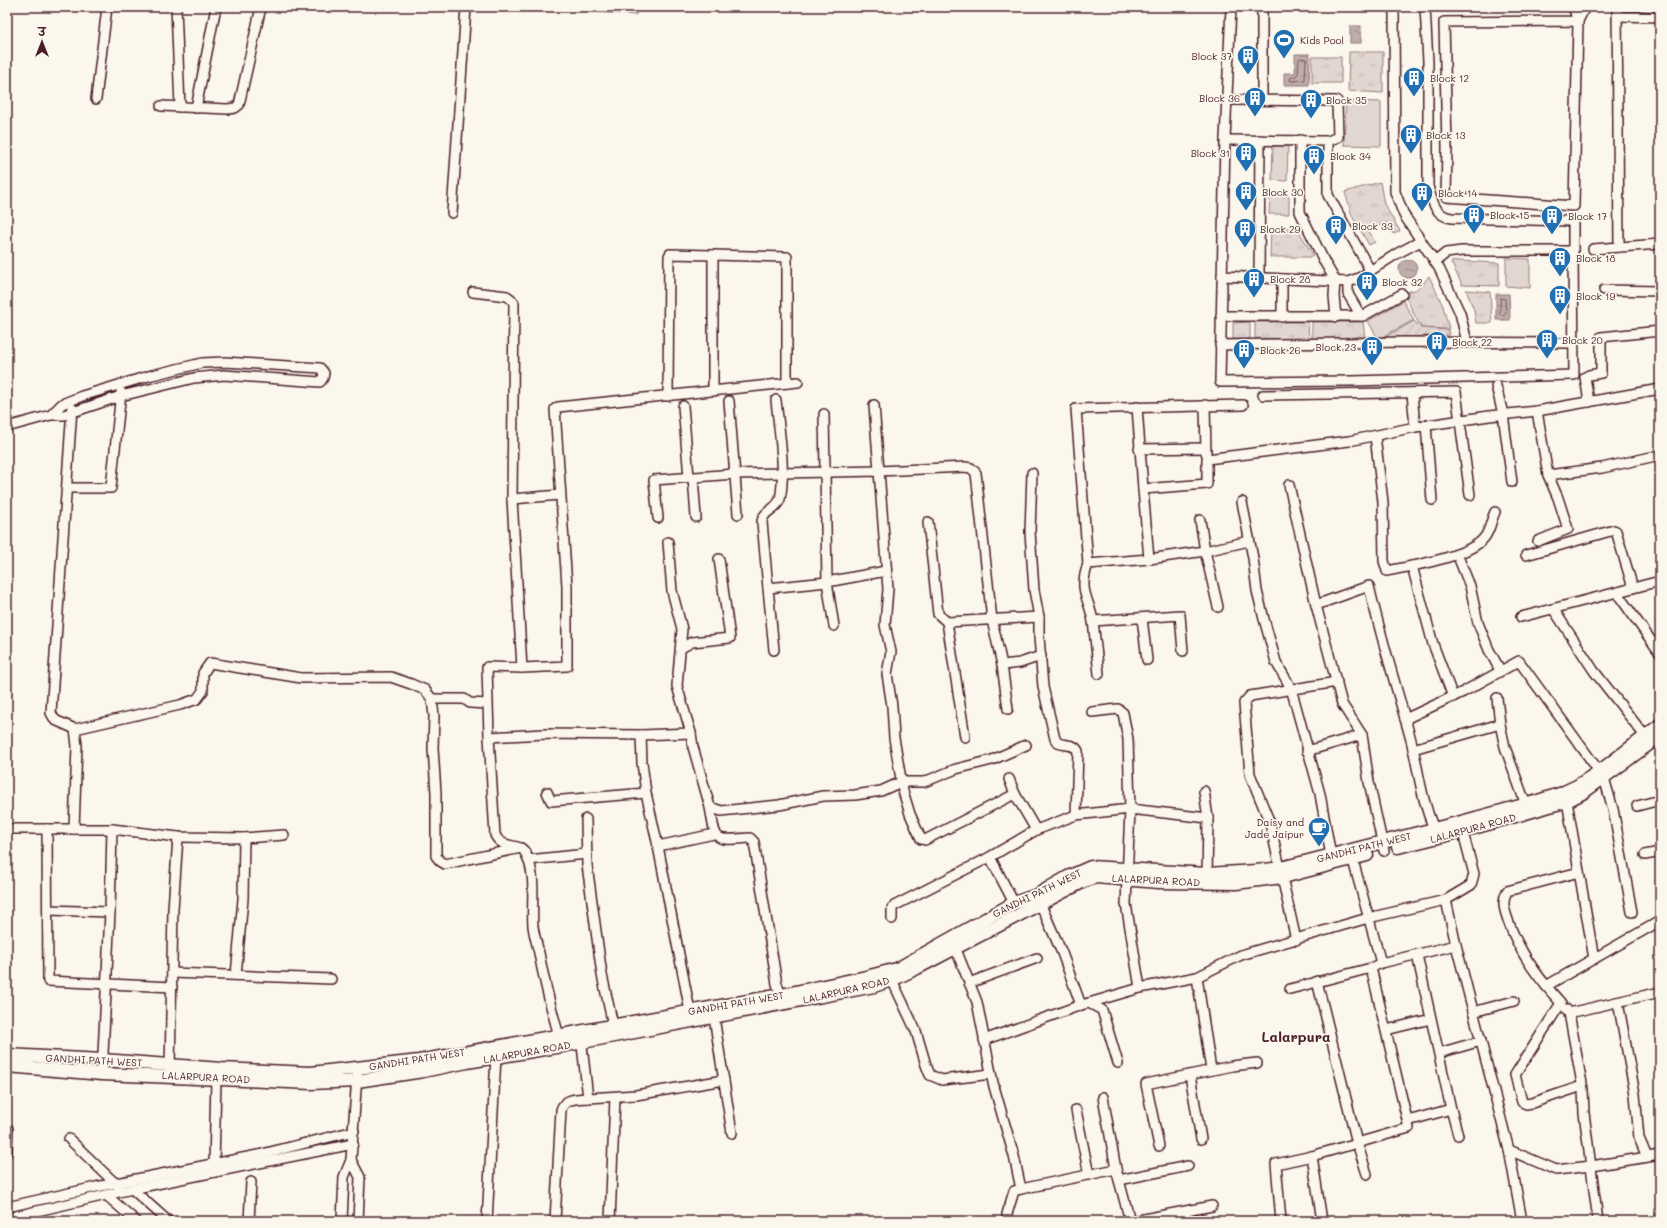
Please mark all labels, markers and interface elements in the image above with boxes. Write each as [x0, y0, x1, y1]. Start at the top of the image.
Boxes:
north arrow [22, 22, 62, 62]
text: उ [37, 24, 47, 39]
sports icon: Kids Pool [1271, 27, 1297, 60]
place label: Kids Pool [1300, 33, 1344, 47]
building icon: Block 37 [1235, 43, 1261, 76]
place label: Block 37 [1192, 49, 1232, 63]
building icon: Block 12 [1401, 65, 1427, 98]
place label: Block 12 [1430, 71, 1469, 85]
building icon: Block 36 [1242, 85, 1268, 118]
building icon: Block 35 [1298, 87, 1324, 120]
place label: Block 36 [1199, 91, 1240, 105]
place label: Block 35 [1326, 93, 1367, 107]
building icon: Block 13 [1398, 122, 1424, 155]
place label: Block 13 [1426, 128, 1466, 142]
building icon: Block 31 [1233, 140, 1259, 173]
building icon: Block 34 [1301, 143, 1327, 176]
place label: Block 31 [1191, 146, 1230, 160]
place label: Block 34 [1330, 149, 1371, 163]
building icon: Block 30 [1233, 179, 1259, 212]
building icon: Block 14 [1409, 180, 1435, 213]
place label: Block 30 [1262, 185, 1303, 199]
place label: Block 14 [1438, 186, 1478, 200]
building icon: Block 15 [1461, 202, 1487, 235]
building icon: Block 17 [1539, 203, 1565, 236]
place label: Block 15 [1490, 208, 1530, 222]
place label: Block 17 [1568, 209, 1608, 223]
building icon: Block 33 [1323, 213, 1349, 246]
building icon: Block 29 [1232, 216, 1258, 249]
place label: Block 33 [1352, 219, 1393, 233]
place label: Block 29 [1260, 222, 1301, 236]
building icon: Block 18 [1547, 245, 1573, 278]
place label: Block 18 [1576, 251, 1616, 265]
building icon: Block 28 [1241, 266, 1267, 299]
building icon: Block 32 [1354, 269, 1380, 302]
place label: Block 28 [1270, 272, 1311, 286]
place label: Block 32 [1382, 275, 1422, 289]
building icon: Block 19 [1547, 283, 1573, 316]
place label: Block 19 [1576, 289, 1616, 303]
building icon: Block 20 [1534, 327, 1560, 360]
building icon: Block 22 [1424, 329, 1450, 362]
place label: Block 20 [1562, 333, 1603, 347]
building icon: Block 23 [1359, 334, 1385, 367]
place label: Block 22 [1452, 335, 1492, 349]
building icon: Block 26 [1231, 337, 1257, 370]
place label: Block 23 [1316, 340, 1356, 354]
place label: Block 26 [1260, 343, 1301, 357]
street label: LALARPURA ROAD [1429, 810, 1518, 846]
place label: Daisy and Jade Jaipur [1245, 815, 1304, 841]
cafe icon: Daisy and Jade Jaipur [1306, 815, 1332, 848]
street label: GANDHI PATH WEST [1315, 828, 1413, 866]
street label: GANDHI PATH WEST [990, 865, 1084, 921]
street label: LALARPURA ROAD [1112, 871, 1201, 889]
street label: LALARPURA ROAD [801, 973, 891, 1007]
street label: GANDHI PATH WEST [687, 988, 785, 1018]
district label: Lalarpura [1261, 1027, 1331, 1046]
street label: LALARPURA ROAD [482, 1037, 572, 1067]
street label: GANDHI PATH WEST [368, 1044, 466, 1074]
street label: GANDHI PATH WEST [45, 1050, 143, 1070]
street label: LALARPURA ROAD [162, 1068, 251, 1086]

